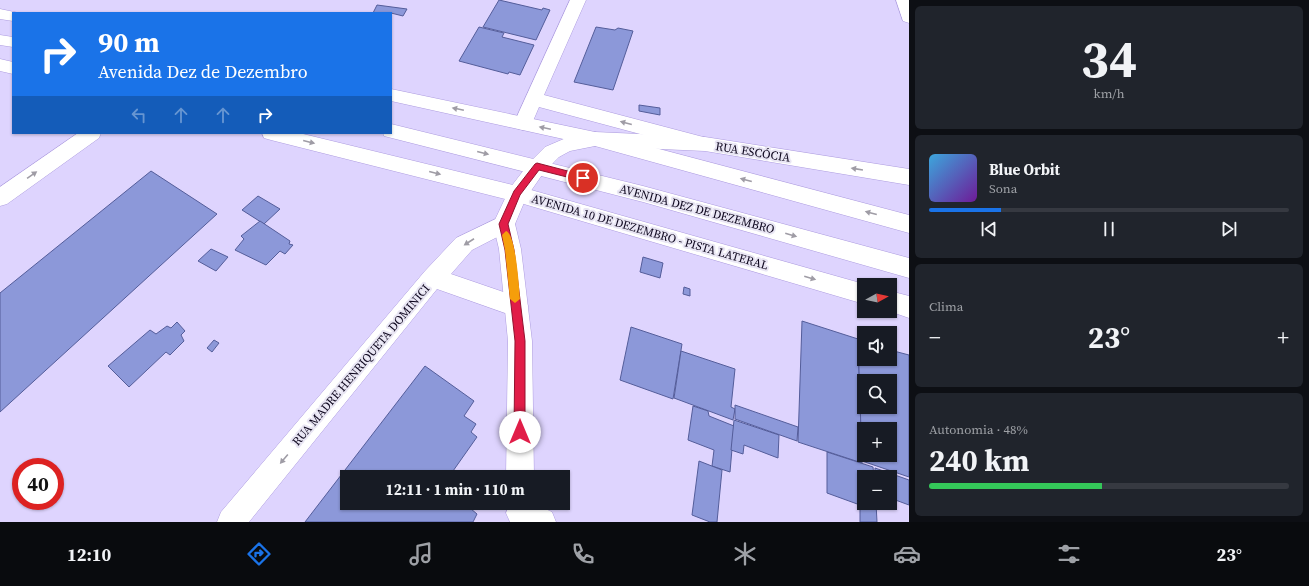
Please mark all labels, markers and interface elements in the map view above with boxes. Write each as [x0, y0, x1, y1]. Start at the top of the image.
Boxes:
text: 90 m [98, 23, 160, 61]
text: 34 [1081, 23, 1137, 94]
icon: right [32, 28, 84, 80]
text: Avenida Dez de Dezembro [98, 59, 308, 84]
text: km/h [1094, 85, 1124, 102]
icon: left [128, 104, 150, 126]
icon: ahead [170, 104, 192, 126]
icon: ahead [212, 104, 234, 126]
icon: right [254, 104, 276, 126]
one-way arrow [451, 106, 464, 112]
one-way arrow [620, 120, 633, 126]
one-way arrow [539, 125, 552, 131]
street label: RUA ESCÓCIA [714, 138, 792, 166]
one-way arrow [303, 140, 315, 146]
one-way arrow [477, 151, 489, 157]
text: Blue Orbit [989, 159, 1060, 180]
pin [566, 161, 600, 195]
one-way arrow [851, 166, 863, 172]
icon: arrive [572, 167, 594, 189]
one-way arrow [26, 171, 37, 179]
one-way arrow [429, 171, 442, 177]
one-way arrow [740, 176, 752, 182]
text: Sona [989, 180, 1017, 197]
street label: AVENIDA DEZ DE DEZEMBRO [618, 181, 776, 237]
street label: AVENIDA 10 DE DEZEMBRO - PISTA LATERAL [530, 190, 770, 274]
one-way arrow [865, 210, 878, 216]
icon: previous [978, 218, 1000, 240]
icon: pause [1098, 218, 1120, 240]
icon: next [1218, 218, 1240, 240]
one-way arrow [785, 232, 797, 238]
one-way arrow [463, 238, 475, 245]
one-way arrow [804, 275, 816, 281]
north arrow [857, 278, 897, 318]
map controls [857, 278, 897, 510]
street label: RUA MADRE HENRIQUETA DOMINICI [289, 281, 433, 449]
text: Clima [929, 298, 963, 315]
text: 23° [1088, 317, 1130, 358]
text: − [929, 322, 941, 352]
text: + [1277, 322, 1289, 352]
button: sound [857, 326, 897, 366]
button: search [857, 374, 897, 414]
position arrow [499, 411, 541, 453]
text: Autonomia · 48% [929, 421, 1028, 438]
button: + [857, 422, 897, 462]
text: 240 km [929, 440, 1029, 481]
one-way arrow [279, 453, 288, 464]
speed limit sign: 40 [12, 458, 64, 510]
button: − [857, 470, 897, 510]
text: 12:11 · 1 min · 110 m [386, 479, 525, 500]
icon: directions [245, 540, 273, 568]
icon: music [407, 540, 435, 568]
icon: phone [569, 540, 597, 568]
icon: climate [731, 540, 759, 568]
icon: car [893, 540, 921, 568]
icon: filters [1055, 540, 1083, 568]
text: 12:10 [67, 542, 111, 567]
text: 23° [1217, 542, 1242, 567]

